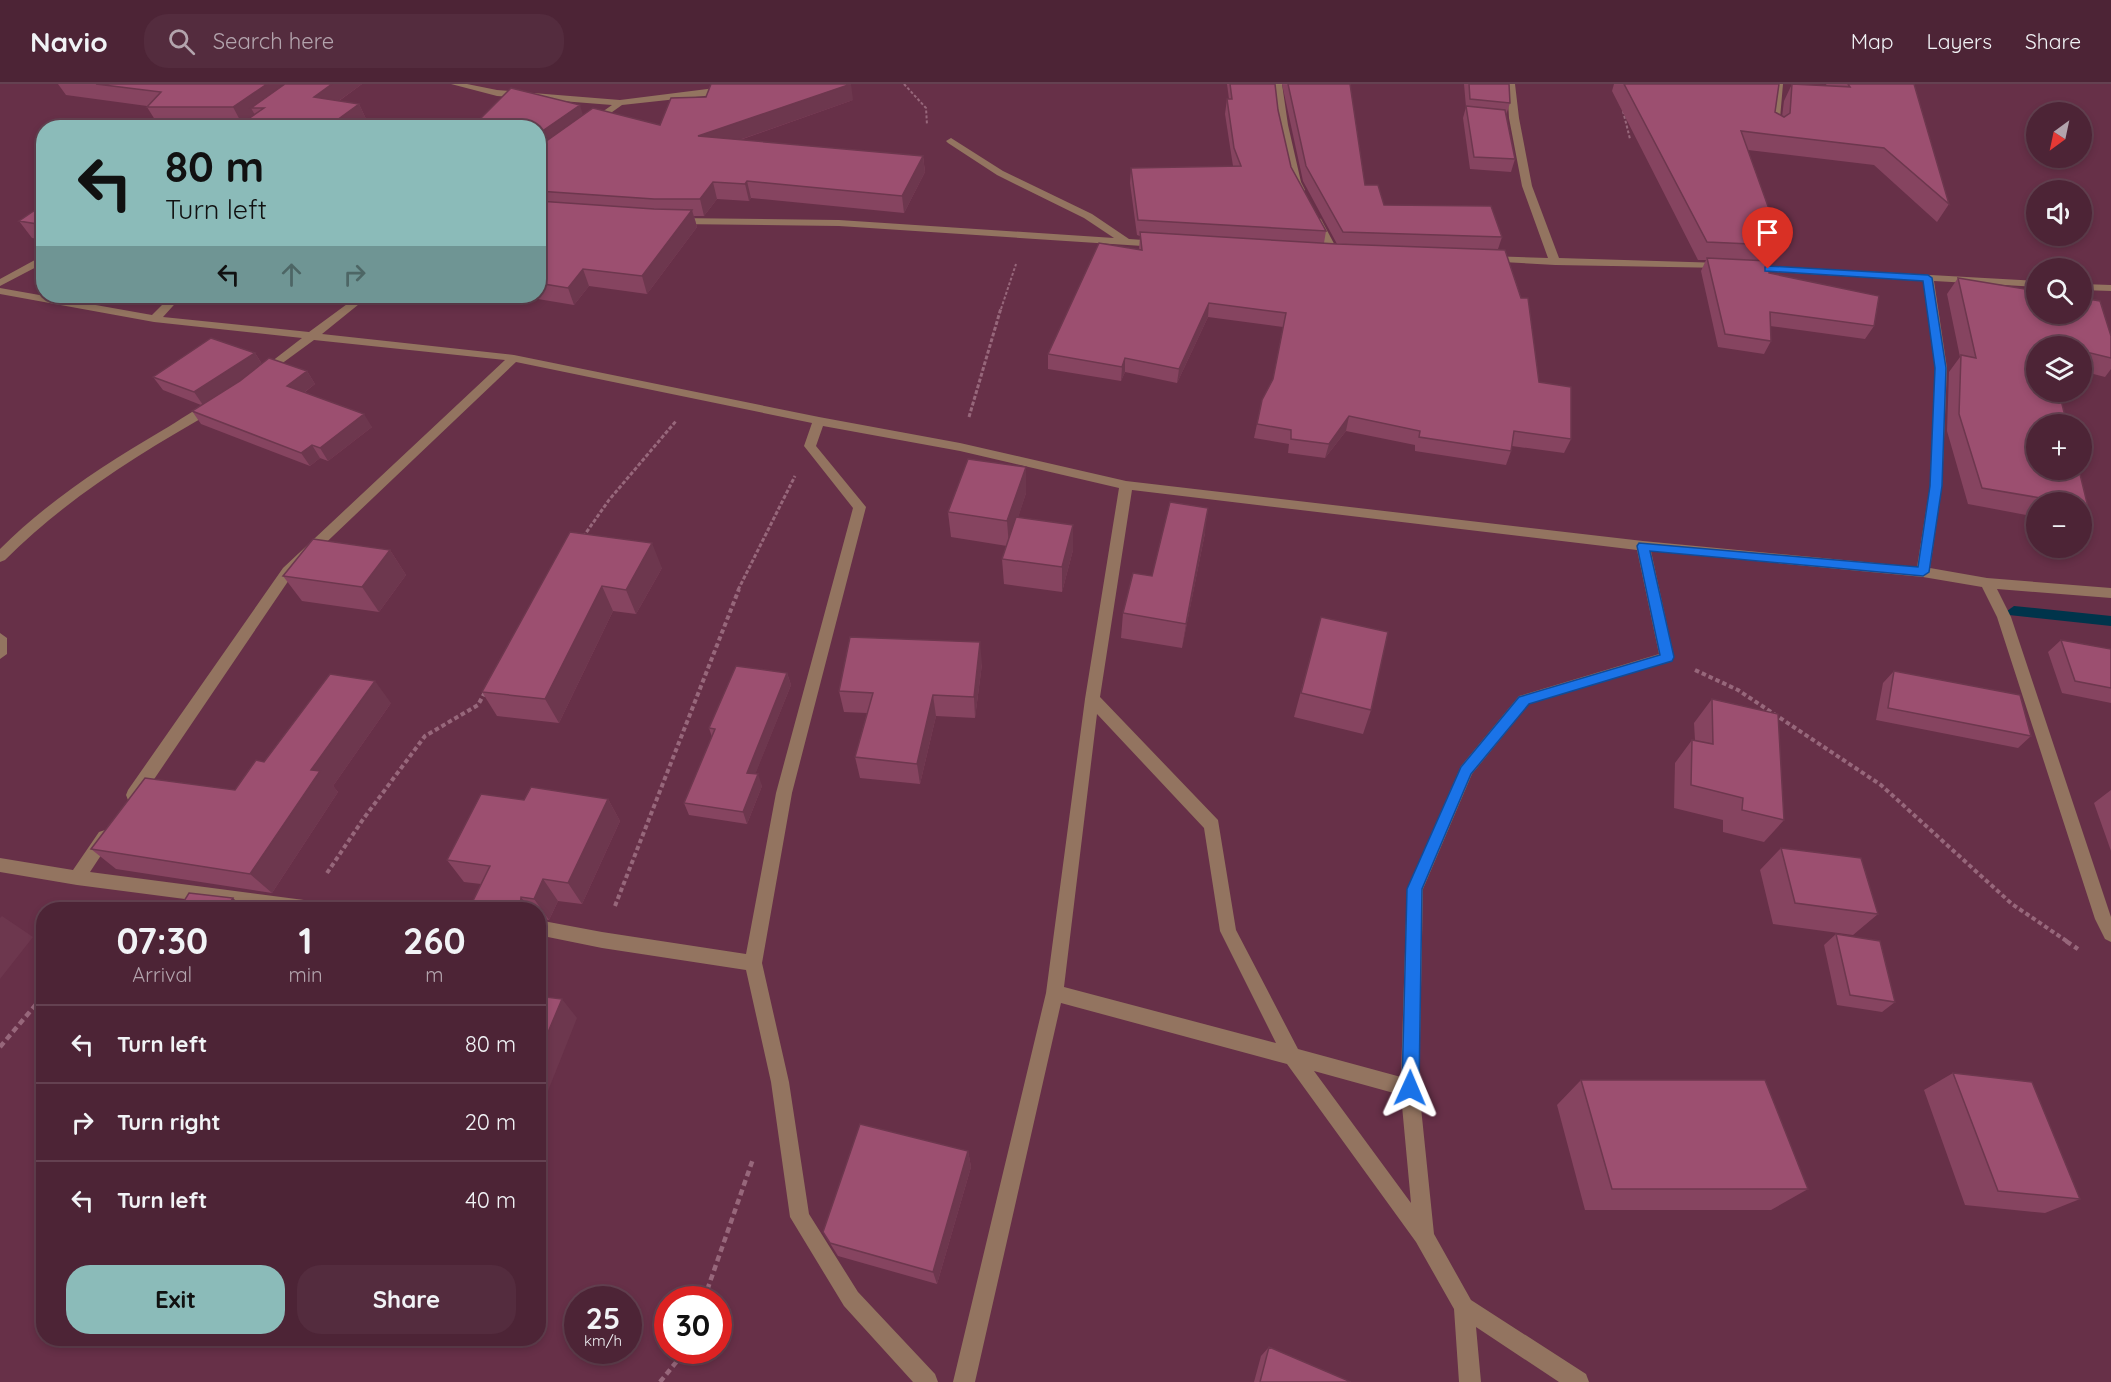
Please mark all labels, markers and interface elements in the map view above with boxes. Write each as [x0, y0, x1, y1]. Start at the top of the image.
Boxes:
search box [144, 14, 564, 68]
text: Navio [30, 24, 108, 59]
icon: search [165, 25, 198, 58]
text: Search here [213, 27, 334, 55]
text: Map [1851, 28, 1894, 54]
text: Layers [1927, 28, 1992, 54]
text: Share [2025, 28, 2081, 54]
north arrow [2026, 102, 2092, 168]
map controls [2026, 102, 2092, 558]
text: 80 m [165, 140, 264, 193]
icon: left [66, 144, 144, 222]
button: sound [2026, 180, 2092, 246]
text: Turn left [165, 192, 267, 226]
pin [1742, 207, 1793, 269]
icon: arrive [1751, 216, 1784, 249]
icon: left [212, 258, 245, 291]
icon: ahead [275, 258, 308, 291]
icon: right [338, 258, 371, 291]
button: search [2026, 258, 2092, 324]
button: layers [2026, 336, 2092, 402]
button: + [2026, 414, 2092, 480]
button: − [2026, 492, 2092, 558]
text: 07:30 [116, 918, 208, 963]
text: 1 [299, 918, 313, 963]
text: 260 [403, 918, 466, 963]
text: Arrival [132, 962, 192, 987]
text: min [289, 962, 323, 987]
text: m [425, 962, 443, 987]
icon: left [66, 1028, 99, 1061]
text: Turn left [117, 1030, 207, 1058]
text: 80 m [465, 1030, 516, 1058]
position arrow [1378, 1056, 1442, 1120]
icon: right [66, 1106, 99, 1139]
text: Turn right [117, 1108, 221, 1136]
text: 20 m [465, 1108, 516, 1136]
icon: left [66, 1184, 99, 1217]
text: Turn left [117, 1186, 207, 1214]
text: 40 m [465, 1186, 516, 1214]
button: Exit [66, 1265, 285, 1334]
button: Share [297, 1265, 516, 1334]
speed limit sign: 30 [654, 1286, 732, 1364]
text: 25 [586, 1299, 620, 1337]
text: km/h [584, 1331, 622, 1350]

